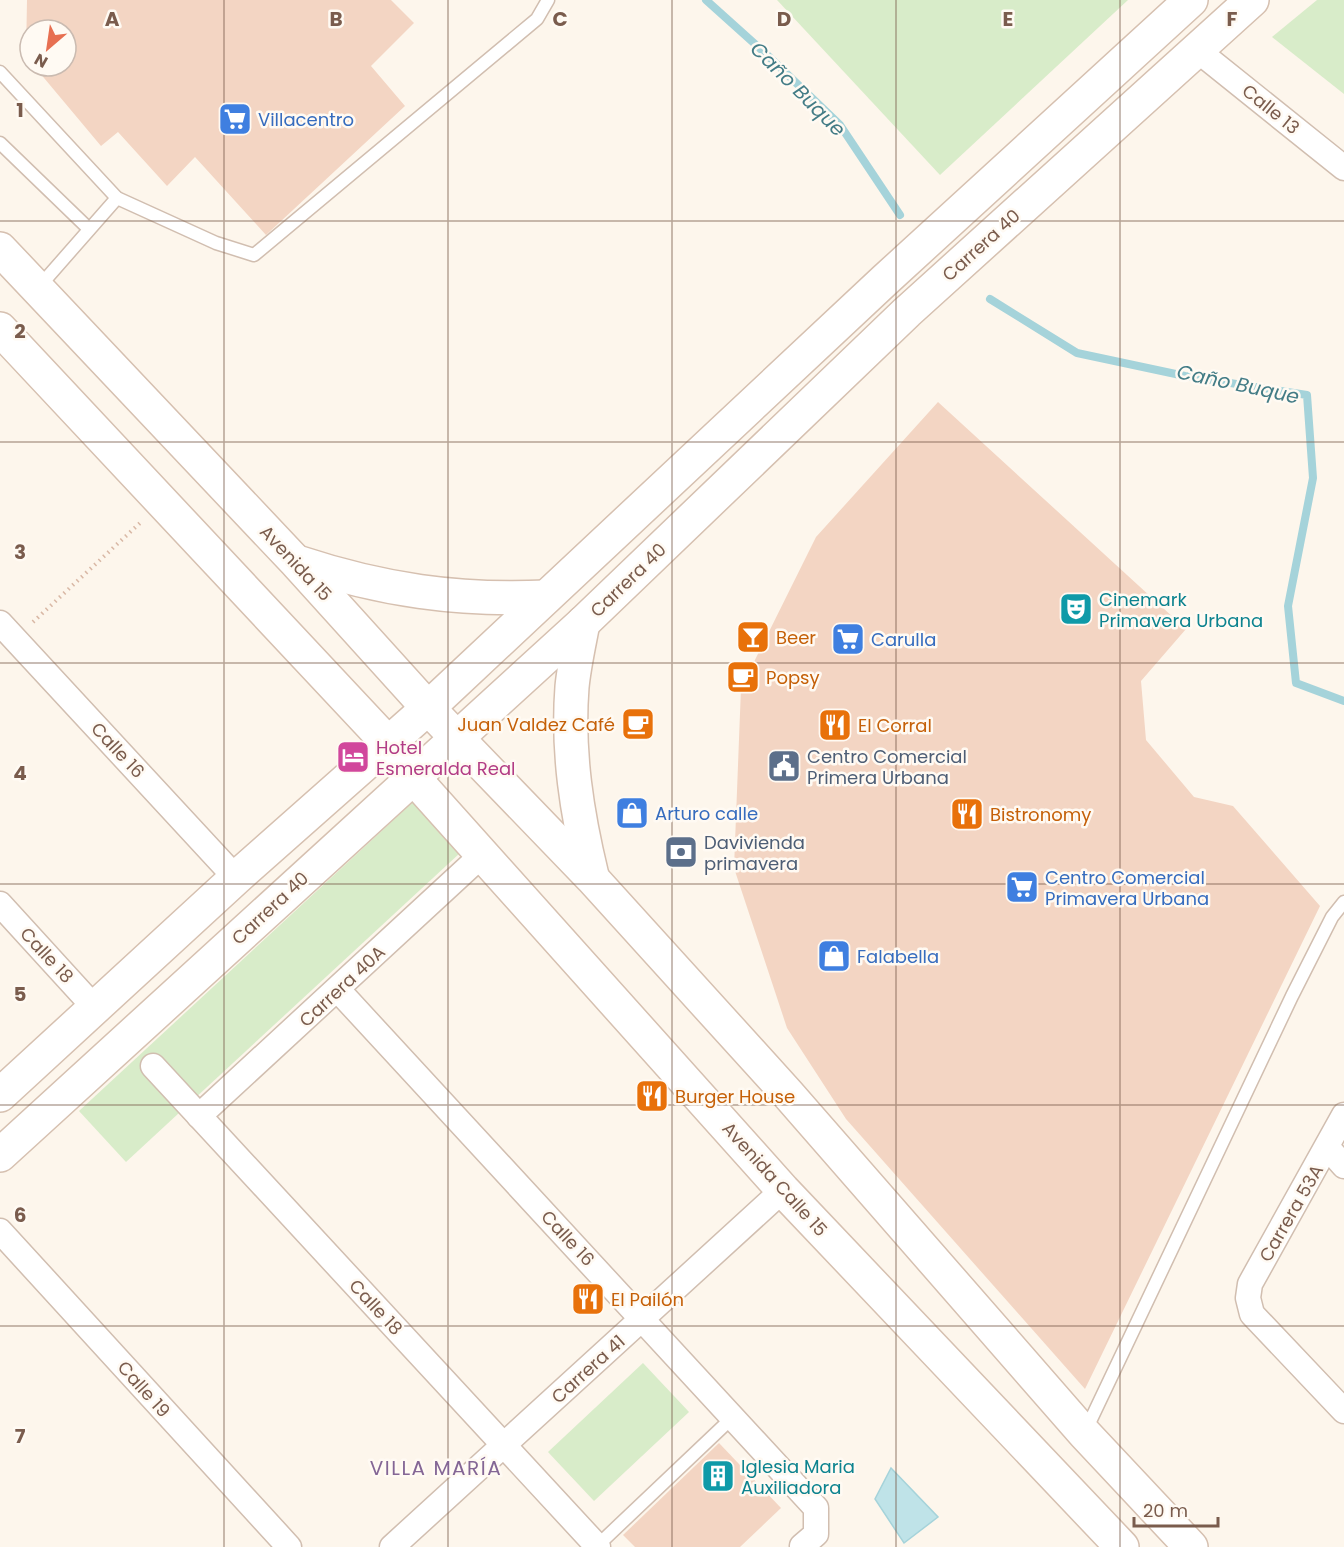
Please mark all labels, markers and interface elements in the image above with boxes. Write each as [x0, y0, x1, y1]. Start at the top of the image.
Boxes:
text: A [105, 5, 120, 33]
text: B [329, 5, 343, 33]
text: C [552, 5, 568, 33]
text: D [777, 5, 791, 33]
text: E [1003, 5, 1013, 33]
text: F [1227, 5, 1238, 33]
north arrow [18, 18, 78, 78]
water label: Caño Buque [744, 35, 852, 143]
text: N [30, 48, 52, 74]
street label: Calle 13 [1237, 78, 1305, 140]
text: 1 [16, 96, 24, 124]
supermarket icon: Villacentro [217, 101, 253, 137]
place label: Villacentro [258, 107, 354, 132]
street label: Carrera 40 [937, 203, 1025, 287]
text: 2 [14, 317, 26, 345]
water label: Caño Buque [1174, 357, 1302, 411]
street label: Avenida 15 [254, 520, 338, 606]
street label: Carrera 40 [584, 537, 672, 623]
text: 3 [14, 538, 26, 566]
place label: Cinemark Primavera Urbana [1099, 587, 1263, 633]
theatre icon: Cinemark Primavera Urbana [1058, 591, 1094, 627]
bar icon: Beer [735, 619, 771, 655]
supermarket icon: Carulla [830, 621, 866, 657]
place label: Beer [776, 625, 816, 650]
place label: Carulla [871, 627, 936, 652]
cafe icon: Popsy [725, 659, 761, 695]
place label: Popsy [766, 665, 820, 690]
cafe icon: Juan Valdez Café [620, 706, 656, 742]
restaurant icon: El Corral [817, 707, 853, 743]
place label: Juan Valdez Café [457, 712, 615, 737]
place label: El Corral [858, 713, 932, 738]
street label: Calle 16 [86, 717, 150, 783]
place label: Hotel Esmeralda Real [376, 735, 515, 781]
hotel icon: Hotel Esmeralda Real [335, 739, 371, 775]
place label: Centro Comercial Primera Urbana [807, 744, 967, 790]
public building icon: Centro Comercial Primera Urbana [766, 748, 802, 784]
text: 4 [13, 759, 27, 787]
shop icon: Arturo calle [614, 795, 650, 831]
restaurant icon: Bistronomy [949, 796, 985, 832]
place label: Arturo calle [655, 801, 758, 826]
place label: Bistronomy [990, 802, 1091, 827]
place label: Davivienda primavera [704, 830, 805, 876]
bank icon: Davivienda primavera [663, 834, 699, 870]
place label: Centro Comercial Primavera Urbana [1045, 865, 1209, 911]
street label: Carrera 40 [226, 866, 314, 950]
supermarket icon: Centro Comercial Primavera Urbana [1004, 869, 1040, 905]
street label: Calle 18 [15, 922, 79, 988]
shop icon: Falabella [816, 938, 852, 974]
street label: Carrera 40A [294, 940, 390, 1032]
place label: Falabella [857, 944, 939, 969]
text: 5 [14, 980, 27, 1008]
restaurant icon: Burger House [634, 1078, 670, 1114]
place label: Burger House [675, 1084, 795, 1109]
street label: Avenida Calle 15 [717, 1116, 833, 1242]
street label: Carrera 53A [1253, 1160, 1329, 1266]
text: 6 [14, 1201, 26, 1229]
street label: Calle 16 [536, 1205, 600, 1271]
street label: Calle 18 [344, 1274, 408, 1340]
restaurant icon: El Pailón [570, 1281, 606, 1317]
place label: El Pailón [611, 1287, 684, 1312]
street label: Carrera 41 [546, 1329, 630, 1409]
street label: Calle 19 [112, 1355, 176, 1423]
text: 7 [15, 1422, 26, 1450]
district label: VILLA MARÍA [370, 1454, 502, 1482]
place label: Iglesia Maria Auxiliadora [741, 1454, 855, 1500]
building icon: Iglesia Maria Auxiliadora [700, 1458, 736, 1494]
scale bar [1134, 1490, 1218, 1528]
text: 20 m [1143, 1498, 1188, 1523]

